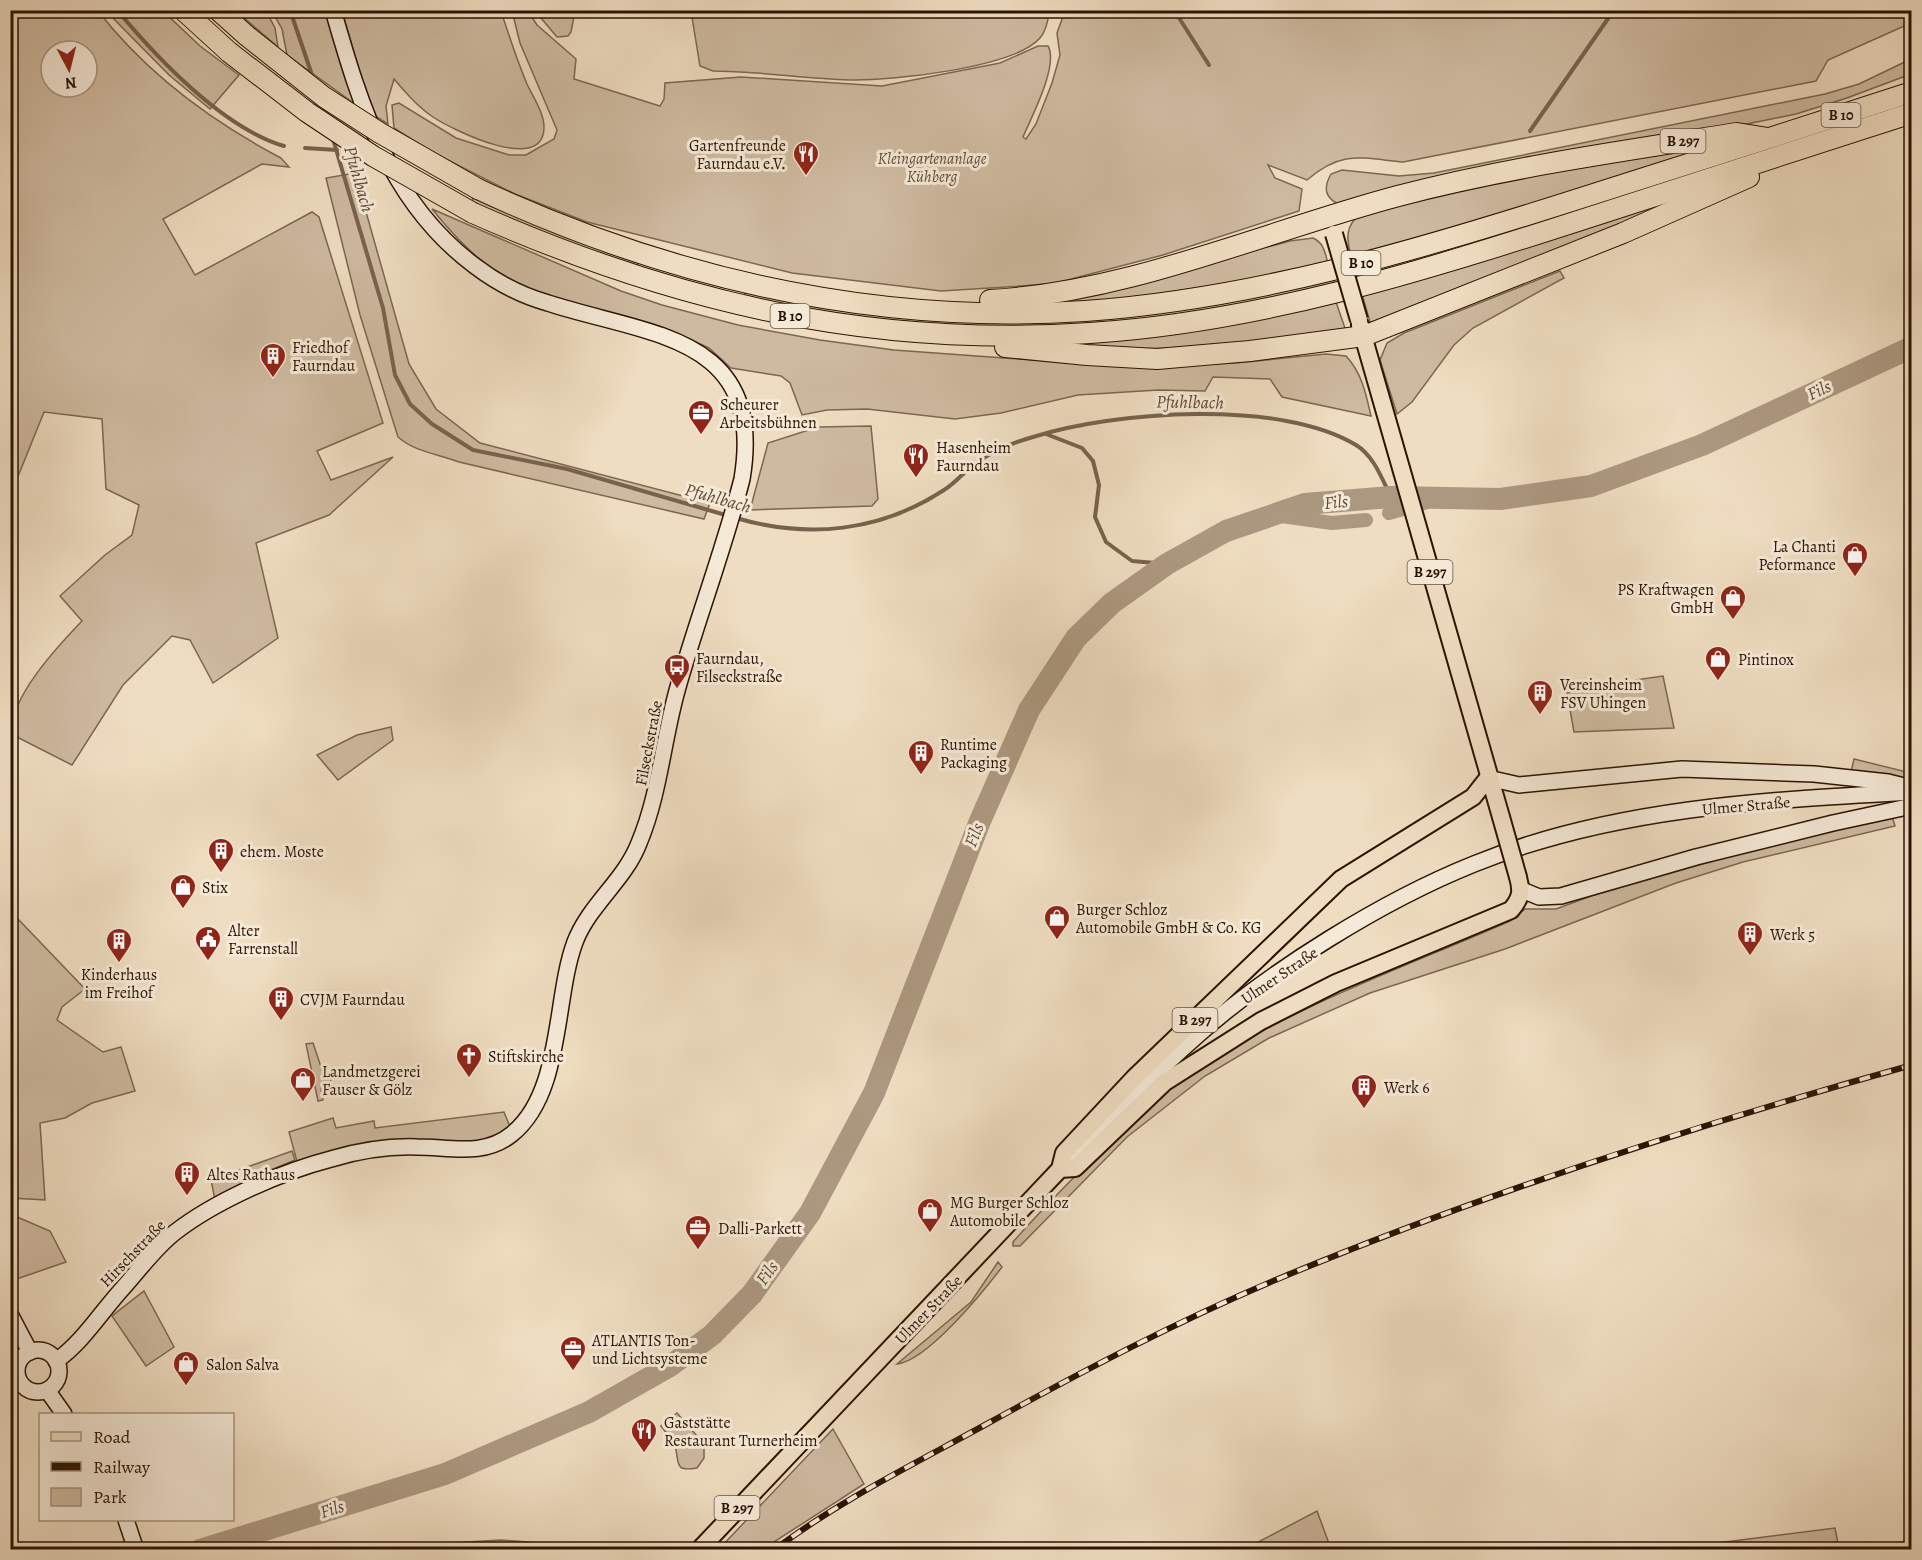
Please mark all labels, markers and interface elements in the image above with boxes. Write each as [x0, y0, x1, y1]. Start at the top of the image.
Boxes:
north arrow [39, 39, 99, 99]
text: N [63, 71, 78, 95]
road number: B 10 [1822, 103, 1860, 127]
road number: B 297 [1660, 129, 1706, 153]
place label: Gartenfreunde Faurndau e.V. [689, 135, 786, 175]
restaurant icon: Gartenfreunde Faurndau e.V. [791, 139, 821, 177]
water label: Pfuhlbach [338, 143, 380, 215]
park label: Kleingartenanlage Kühberg [877, 148, 987, 188]
road number: B 10 [1342, 251, 1380, 275]
road number: B 10 [770, 304, 810, 328]
place label: Friedhof Faurndau [292, 337, 356, 377]
building icon: Friedhof Faurndau [258, 341, 288, 379]
water label: Fils [1803, 374, 1835, 406]
water label: Pfuhlbach [1156, 389, 1224, 415]
place label: Scheurer Arbeitsbühnen [719, 394, 817, 434]
office icon: Scheurer Arbeitsbühnen [686, 398, 716, 436]
place label: Hasenheim Faurndau [936, 437, 1011, 477]
restaurant icon: Hasenheim Faurndau [901, 441, 931, 479]
water label: Pfuhlbach [682, 477, 754, 519]
water label: Fils [1323, 489, 1349, 515]
place label: La Chanti Peformance [1758, 536, 1836, 576]
shop icon: La Chanti Peformance [1840, 540, 1870, 578]
road number: B 297 [1408, 560, 1452, 584]
place label: PS Kraftwagen GmbH [1617, 579, 1714, 619]
shop icon: PS Kraftwagen GmbH [1718, 583, 1748, 621]
shop icon: Pintinox [1703, 644, 1733, 682]
place label: Faurndau, Filseckstraße [696, 648, 782, 688]
place label: Pintinox [1738, 649, 1794, 671]
bus stop icon: Faurndau, Filseckstraße [662, 652, 692, 690]
place label: Vereinsheim FSV Uhingen [1559, 674, 1647, 714]
building icon: Vereinsheim FSV Uhingen [1525, 678, 1555, 716]
street label: Filseckstraße [630, 699, 668, 788]
place label: Runtime Packaging [940, 734, 1007, 774]
building icon: Runtime Packaging [906, 738, 936, 776]
street label: Ulmer Straße [1701, 791, 1791, 821]
water label: Fils [958, 819, 990, 851]
building icon: ehem. Moste [206, 836, 236, 874]
place label: ehem. Moste [240, 841, 324, 863]
shop icon: Stix [168, 872, 198, 910]
place label: Stix [202, 877, 228, 899]
place label: Burger Schloz Automobile GmbH & Co. KG [1075, 899, 1261, 939]
shop icon: Burger Schloz Automobile GmbH & Co. KG [1042, 903, 1072, 941]
building icon: Werk 5 [1735, 919, 1765, 957]
place label: Alter Farrenstall [227, 920, 298, 960]
public building icon: Alter Farrenstall [193, 924, 223, 962]
place label: Werk 5 [1769, 924, 1815, 946]
building icon: Kinderhaus im Freihof [104, 926, 134, 964]
street label: Ulmer Straße [1237, 942, 1322, 1010]
place label: Kinderhaus im Freihof [81, 964, 157, 1004]
building icon: CVJM Faurndau [266, 984, 296, 1022]
place label: CVJM Faurndau [300, 989, 405, 1011]
road number: B 297 [1172, 1008, 1218, 1032]
church icon: Stiftskirche [454, 1041, 484, 1079]
place label: Stiftskirche [488, 1046, 564, 1068]
place label: Landmetzgerei Fauser & Gölz [322, 1061, 421, 1101]
shop icon: Landmetzgerei Fauser & Gölz [288, 1065, 318, 1103]
building icon: Werk 6 [1349, 1072, 1379, 1110]
place label: Werk 6 [1383, 1077, 1430, 1099]
building icon: Altes Rathaus [172, 1159, 202, 1197]
place label: Altes Rathaus [206, 1164, 295, 1186]
place label: MG Burger Schloz Automobile [949, 1192, 1069, 1232]
shop icon: MG Burger Schloz Automobile [915, 1196, 945, 1234]
office icon: Dalli-Parkett [683, 1213, 713, 1251]
street label: Hirschstraße [95, 1215, 171, 1292]
place label: Dalli-Parkett [718, 1218, 802, 1240]
water label: Fils [750, 1256, 784, 1290]
street label: Ulmer Straße [890, 1270, 967, 1349]
place label: ATLANTIS Ton- und Lichtsysteme [591, 1330, 707, 1370]
office icon: ATLANTIS Ton- und Lichtsysteme [558, 1334, 588, 1372]
shop icon: Salon Salva [171, 1349, 201, 1387]
place label: Salon Salva [206, 1354, 280, 1376]
place label: Gaststätte Restaurant Turnerheim [664, 1412, 818, 1452]
legend [39, 1413, 234, 1521]
restaurant icon: Gaststätte Restaurant Turnerheim [629, 1416, 659, 1454]
text: Road [93, 1425, 131, 1449]
text: Railway [93, 1455, 151, 1479]
text: Park [93, 1485, 127, 1509]
water label: Fils [317, 1494, 347, 1524]
road number: B 297 [714, 1496, 760, 1520]

